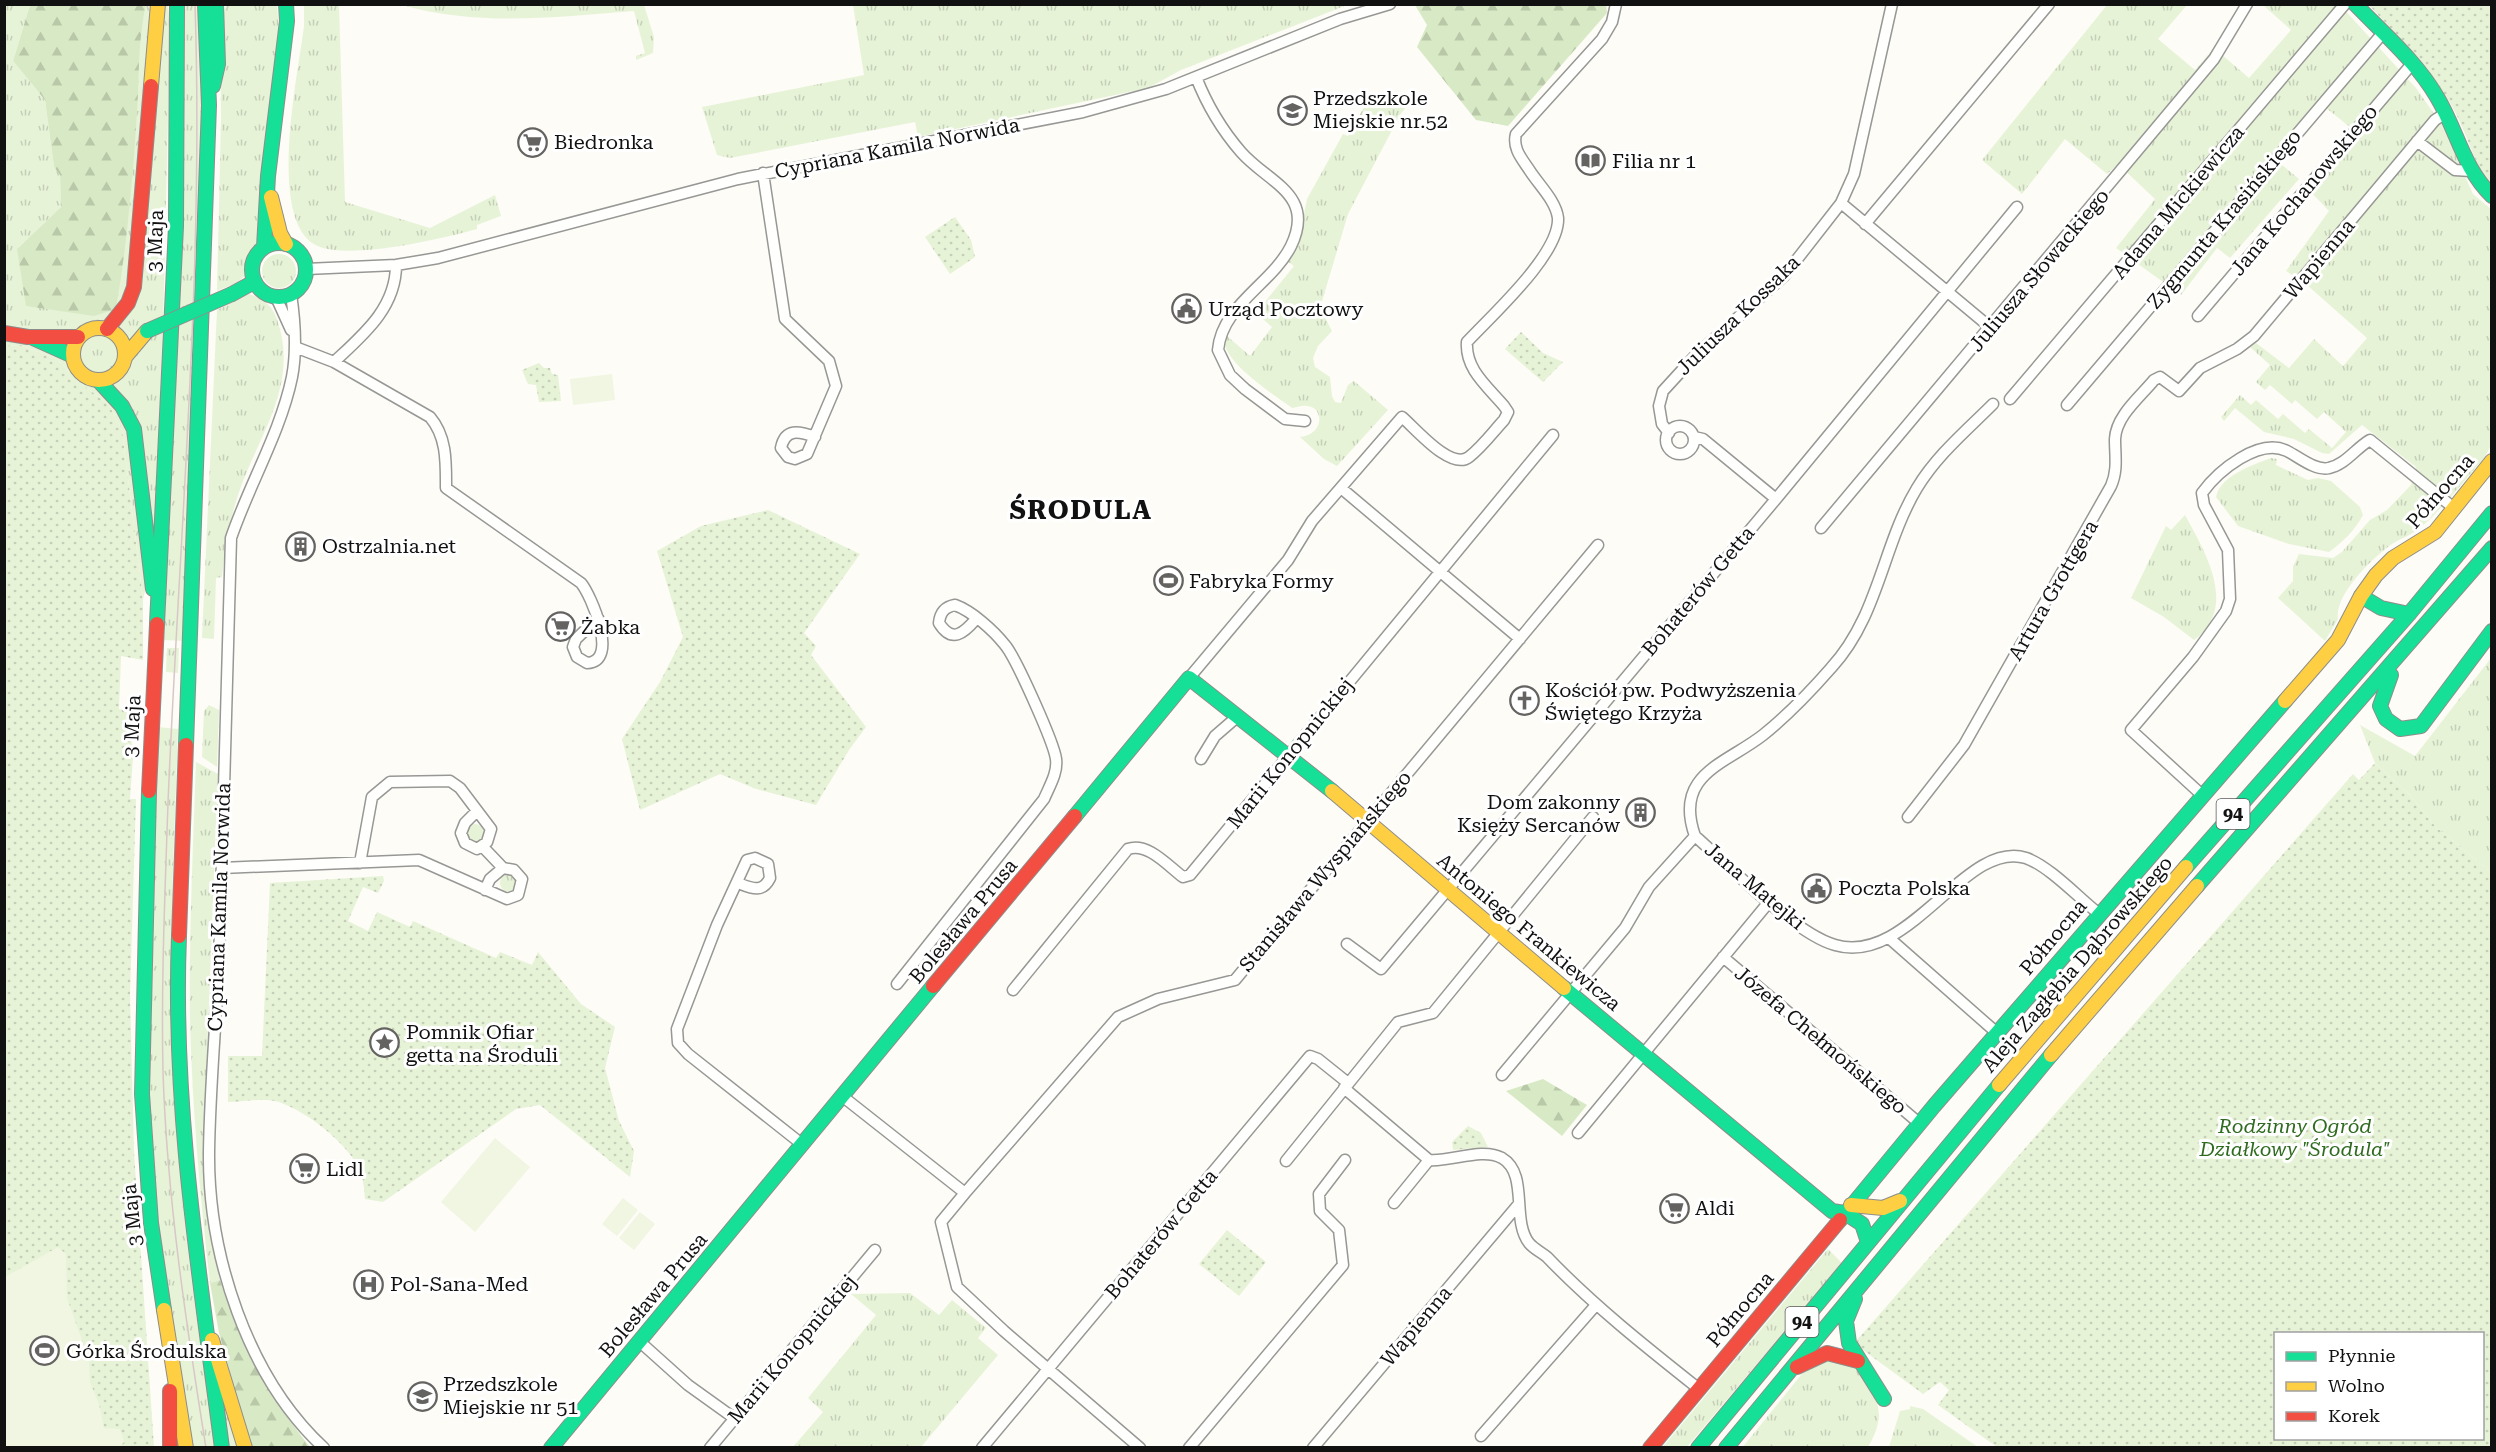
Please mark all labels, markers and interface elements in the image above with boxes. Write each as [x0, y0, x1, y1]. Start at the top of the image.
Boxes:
place label: Przedszkole Miejskie nr.52 [1313, 86, 1448, 133]
school or university icon: Przedszkole Miejskie nr.52 [1276, 94, 1308, 126]
street label: Jana Kochanowskiego [2226, 100, 2382, 280]
street label: Cypriana Kamila Norwida [773, 112, 1022, 184]
street label: Adama Mickiewicza [2107, 120, 2249, 283]
street label: Zygmunta Krasińskiego [2142, 124, 2306, 314]
supermarket icon: Biedronka [517, 126, 549, 158]
place label: Biedronka [554, 130, 654, 154]
library icon: Filia nr 1 [1575, 145, 1607, 177]
place label: Filia nr 1 [1612, 149, 1696, 173]
street label: Juliusza Słowackiego [1964, 184, 2114, 356]
street label: 3 Maja [142, 209, 168, 273]
street label: Wapienna [2279, 214, 2360, 304]
street label: Juliusza Kossaka [1671, 250, 1805, 380]
public building icon: Urząd Pocztowy [1171, 293, 1203, 325]
place label: Urząd Pocztowy [1208, 297, 1363, 321]
street label: Północna [2401, 449, 2479, 533]
district label: ŚRODULA [1009, 493, 1153, 525]
street label: Artura Grottgera [2003, 515, 2103, 664]
street label: Bohaterów Getta [1637, 521, 1759, 661]
building icon: Ostrzalnia.net [285, 530, 317, 562]
place label: Ostrzalnia.net [322, 534, 457, 558]
sports icon: Fabryka Formy [1152, 565, 1184, 597]
place label: Fabryka Formy [1189, 569, 1334, 593]
supermarket icon: Żabka [544, 611, 576, 643]
place label: Żabka [581, 615, 640, 639]
street label: Marii Konopnickiej [1222, 673, 1358, 833]
place label: Kościół pw. Podwyższenia Świętego Krzyża [1545, 678, 1796, 725]
church icon: Kościół pw. Podwyższenia Świętego Krzyża [1508, 685, 1540, 717]
street label: 3 Maja [118, 694, 146, 758]
street label: Stanisława Wyspiańskiego [1234, 766, 1416, 976]
street label: Cypriana Kamila Norwida [203, 782, 235, 1032]
place label: Dom zakonny Księży Sercanów [1457, 790, 1620, 837]
building icon: Dom zakonny Księży Sercanów [1625, 797, 1657, 829]
road number: 94 [2216, 799, 2250, 829]
street label: Jana Matejki [1700, 837, 1810, 935]
street label: Antoniego Frankiewicza [1432, 848, 1626, 1016]
street label: Aleja Zagłębia Dąbrowskiego [1977, 851, 2177, 1077]
street label: Bolesława Prusa [904, 854, 1022, 988]
public building icon: Poczta Polska [1801, 872, 1833, 904]
place label: Poczta Polska [1838, 876, 1970, 900]
street label: Północna [2015, 894, 2092, 980]
street label: Józefa Chełmońskiego [1730, 961, 1912, 1119]
place label: Pomnik Ofiar getta na Środuli [406, 1020, 558, 1067]
place icon: Pomnik Ofiar getta na Środuli [369, 1027, 401, 1059]
park label: Rodzinny Ogród Działkowy "Środula" [2198, 1114, 2391, 1161]
supermarket icon: Lidl [289, 1153, 321, 1185]
place label: Lidl [326, 1157, 364, 1181]
street label: Bohaterów Getta [1100, 1164, 1222, 1304]
street label: 3 Maja [117, 1182, 147, 1247]
supermarket icon: Aldi [1658, 1192, 1690, 1224]
place label: Aldi [1695, 1196, 1735, 1220]
street label: Bolesława Prusa [594, 1228, 712, 1362]
street label: Północna [1702, 1266, 1779, 1352]
hospital icon: Pol-Sana-Med [353, 1268, 385, 1300]
street label: Marii Konopnickiej [723, 1270, 861, 1428]
place label: Pol-Sana-Med [390, 1272, 529, 1296]
street label: Wapienna [1376, 1281, 1457, 1371]
road number: 94 [1786, 1307, 1818, 1337]
legend [2274, 1332, 2484, 1440]
sports icon: Górka Środulska [29, 1335, 61, 1367]
place label: Górka Środulska [66, 1339, 227, 1363]
text: Płynnie [2328, 1345, 2395, 1366]
place label: Przedszkole Miejskie nr 51 [443, 1372, 579, 1419]
text: Wolno [2328, 1375, 2385, 1396]
school or university icon: Przedszkole Miejskie nr 51 [406, 1380, 438, 1412]
text: Korek [2328, 1405, 2380, 1426]

